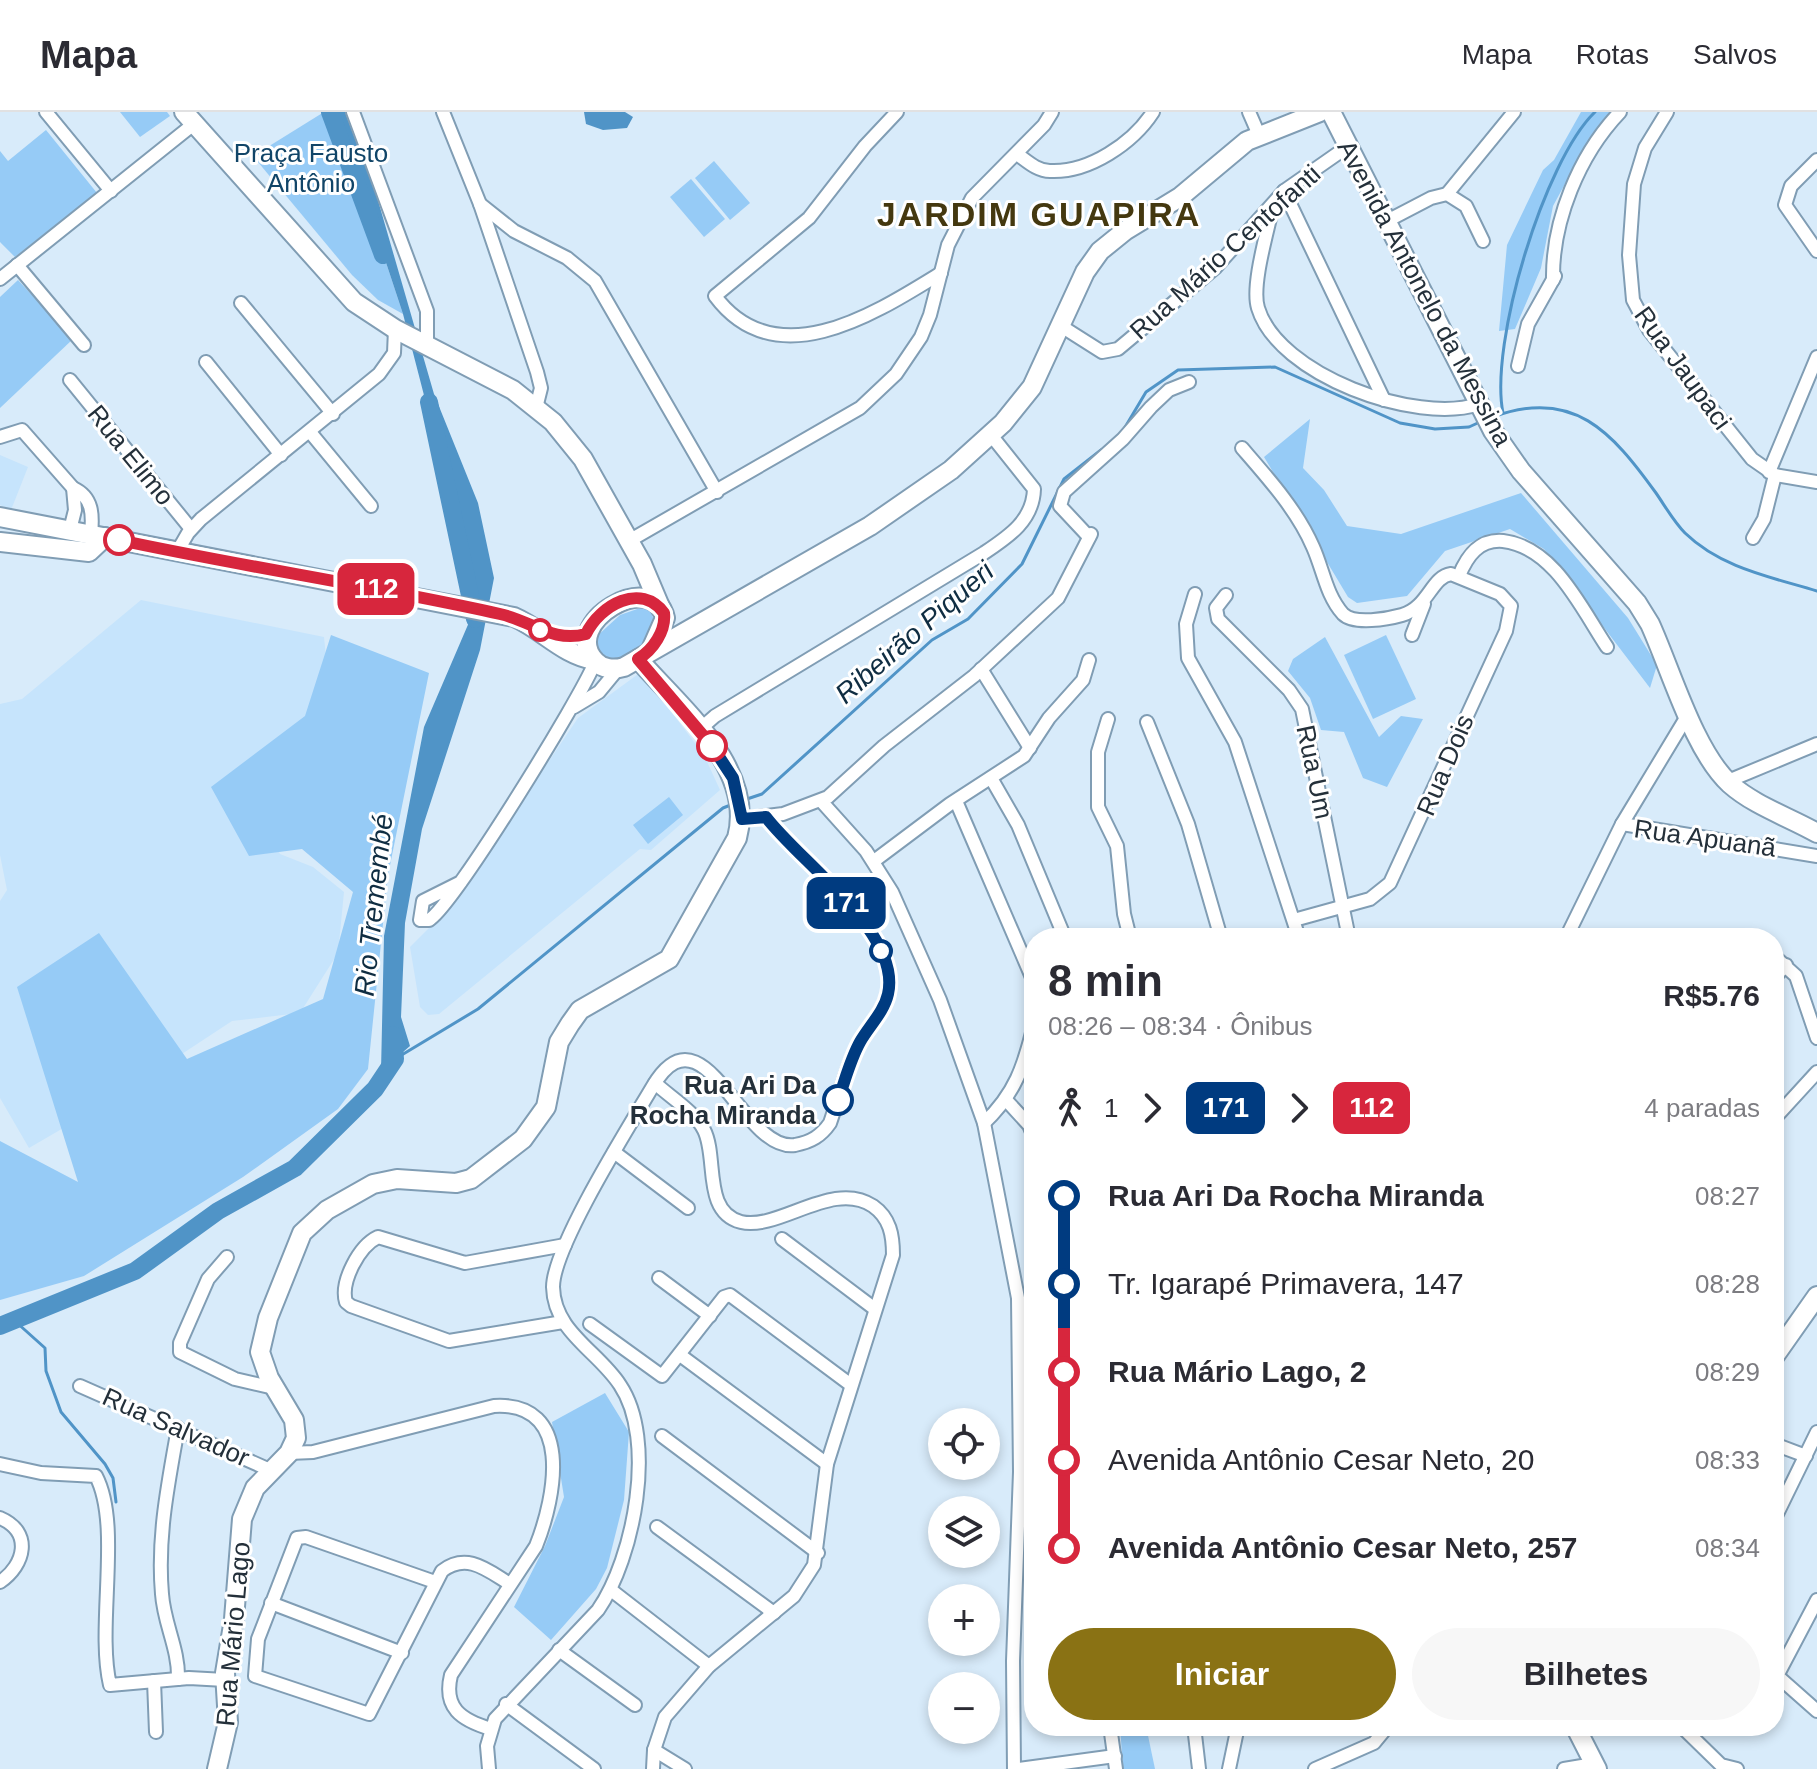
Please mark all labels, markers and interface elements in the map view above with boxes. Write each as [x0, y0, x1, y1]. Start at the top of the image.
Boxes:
text: Mapa [40, 34, 137, 76]
text: Mapa [1462, 39, 1532, 70]
text: Rotas [1576, 39, 1649, 70]
text: Salvos [1693, 39, 1777, 70]
street label: Avenida Antonelo da Messina [1331, 135, 1519, 452]
park label: Praça Fausto Antônio [234, 138, 388, 198]
street label: Rua Mário Centofanti [1124, 159, 1326, 345]
district label: JARDIM GUAPIRA [877, 195, 1201, 233]
street label: Rua Jaupaci [1628, 301, 1738, 435]
street label: Rua Elimo [82, 399, 180, 511]
unlabelled marker [104, 525, 134, 555]
water label: Ribeirão Piqueri [829, 555, 1000, 709]
line badge: 112 [330, 563, 422, 615]
text: 112 [353, 573, 399, 604]
unlabelled marker [529, 619, 551, 641]
street label: Rua Dois [1410, 710, 1480, 820]
street label: Rua Um [1290, 722, 1340, 822]
unlabelled marker [697, 731, 727, 761]
water label: Rio Tremembé [349, 812, 398, 998]
street label: Rua Apuanã [1632, 813, 1778, 863]
line badge: 171 [800, 877, 892, 929]
text: 171 [823, 887, 869, 918]
unlabelled marker [870, 940, 892, 962]
text: 8 min [1048, 956, 1163, 1005]
text: R$5.76 [1663, 979, 1760, 1012]
text: 08:26 – 08:34 · Ônibus [1048, 1011, 1313, 1041]
place label: Rua Ari Da Rocha Miranda [630, 1070, 817, 1130]
marker: Rua Ari Da Rocha Miranda [823, 1085, 853, 1115]
icon: walk [1048, 1086, 1092, 1130]
icon: forward [1130, 1086, 1174, 1130]
icon: forward [1277, 1086, 1321, 1130]
text: 171 [1202, 1092, 1249, 1123]
text: 112 [1349, 1092, 1394, 1123]
text: 1 [1104, 1093, 1118, 1123]
text: 4 paradas [1644, 1093, 1760, 1123]
text: Rua Ari Da Rocha Miranda [1108, 1179, 1484, 1212]
text: 08:27 [1695, 1181, 1760, 1211]
text: Tr. Igarapé Primavera, 147 [1108, 1267, 1464, 1300]
text: 08:28 [1695, 1269, 1760, 1299]
text: Rua Mário Lago, 2 [1108, 1355, 1366, 1388]
text: 08:29 [1695, 1357, 1760, 1387]
street label: Rua Salvador [98, 1381, 254, 1473]
map controls [928, 1408, 1000, 1744]
button: locate [928, 1408, 1000, 1480]
text: Avenida Antônio Cesar Neto, 20 [1108, 1443, 1534, 1476]
text: 08:33 [1695, 1445, 1760, 1475]
button: layers [928, 1496, 1000, 1568]
text: Avenida Antônio Cesar Neto, 257 [1108, 1531, 1578, 1564]
text: 08:34 [1695, 1533, 1760, 1563]
street label: Rua Mário Lago [210, 1541, 256, 1727]
button: + [928, 1584, 1000, 1656]
button: Iniciar [1048, 1628, 1396, 1720]
button: Bilhetes [1412, 1628, 1760, 1720]
button: − [928, 1672, 1000, 1744]

